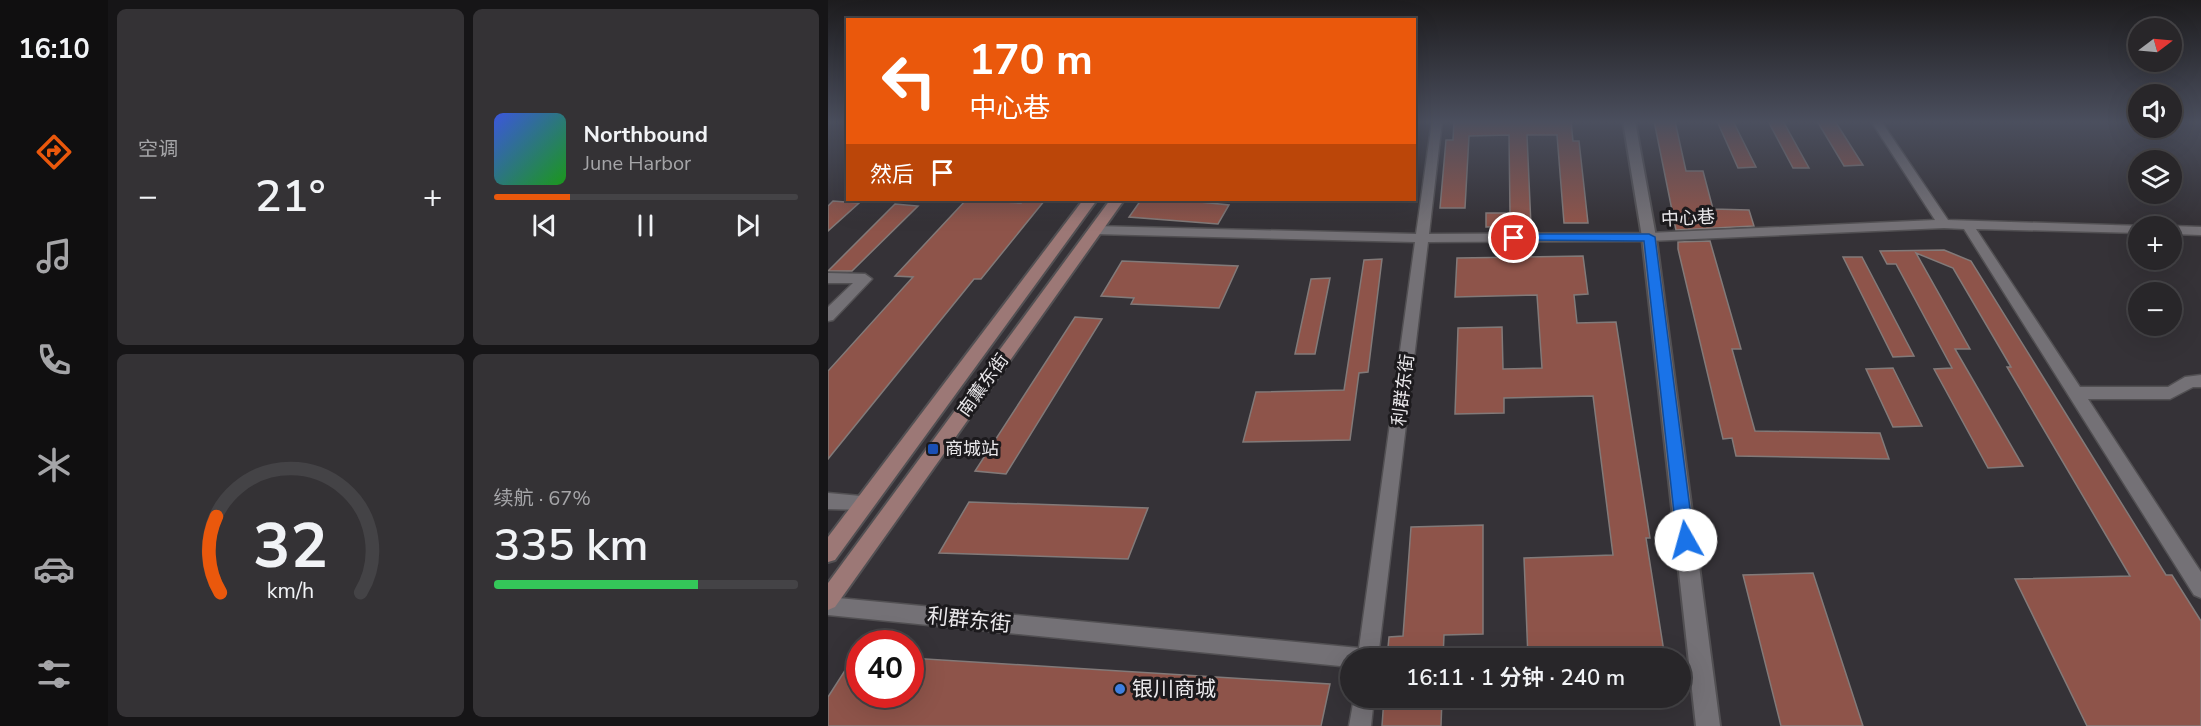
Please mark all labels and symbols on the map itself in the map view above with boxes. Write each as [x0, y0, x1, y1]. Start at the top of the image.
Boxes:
north arrow [2128, 18, 2182, 72]
street label: 中心巷 [1660, 205, 1716, 231]
pin [1488, 212, 1539, 263]
street label: 南薰东街 [952, 349, 1014, 421]
street label: 利群东街 [1387, 353, 1419, 427]
place label: 商城站 [945, 437, 999, 461]
marker: 商城站 [926, 442, 940, 456]
position arrow [1654, 508, 1718, 572]
street label: 利群东街 [926, 602, 1012, 638]
speed limit sign: 40 [846, 630, 924, 708]
place label: 银川商城 [1132, 675, 1216, 703]
marker: 银川商城 [1113, 682, 1127, 696]

